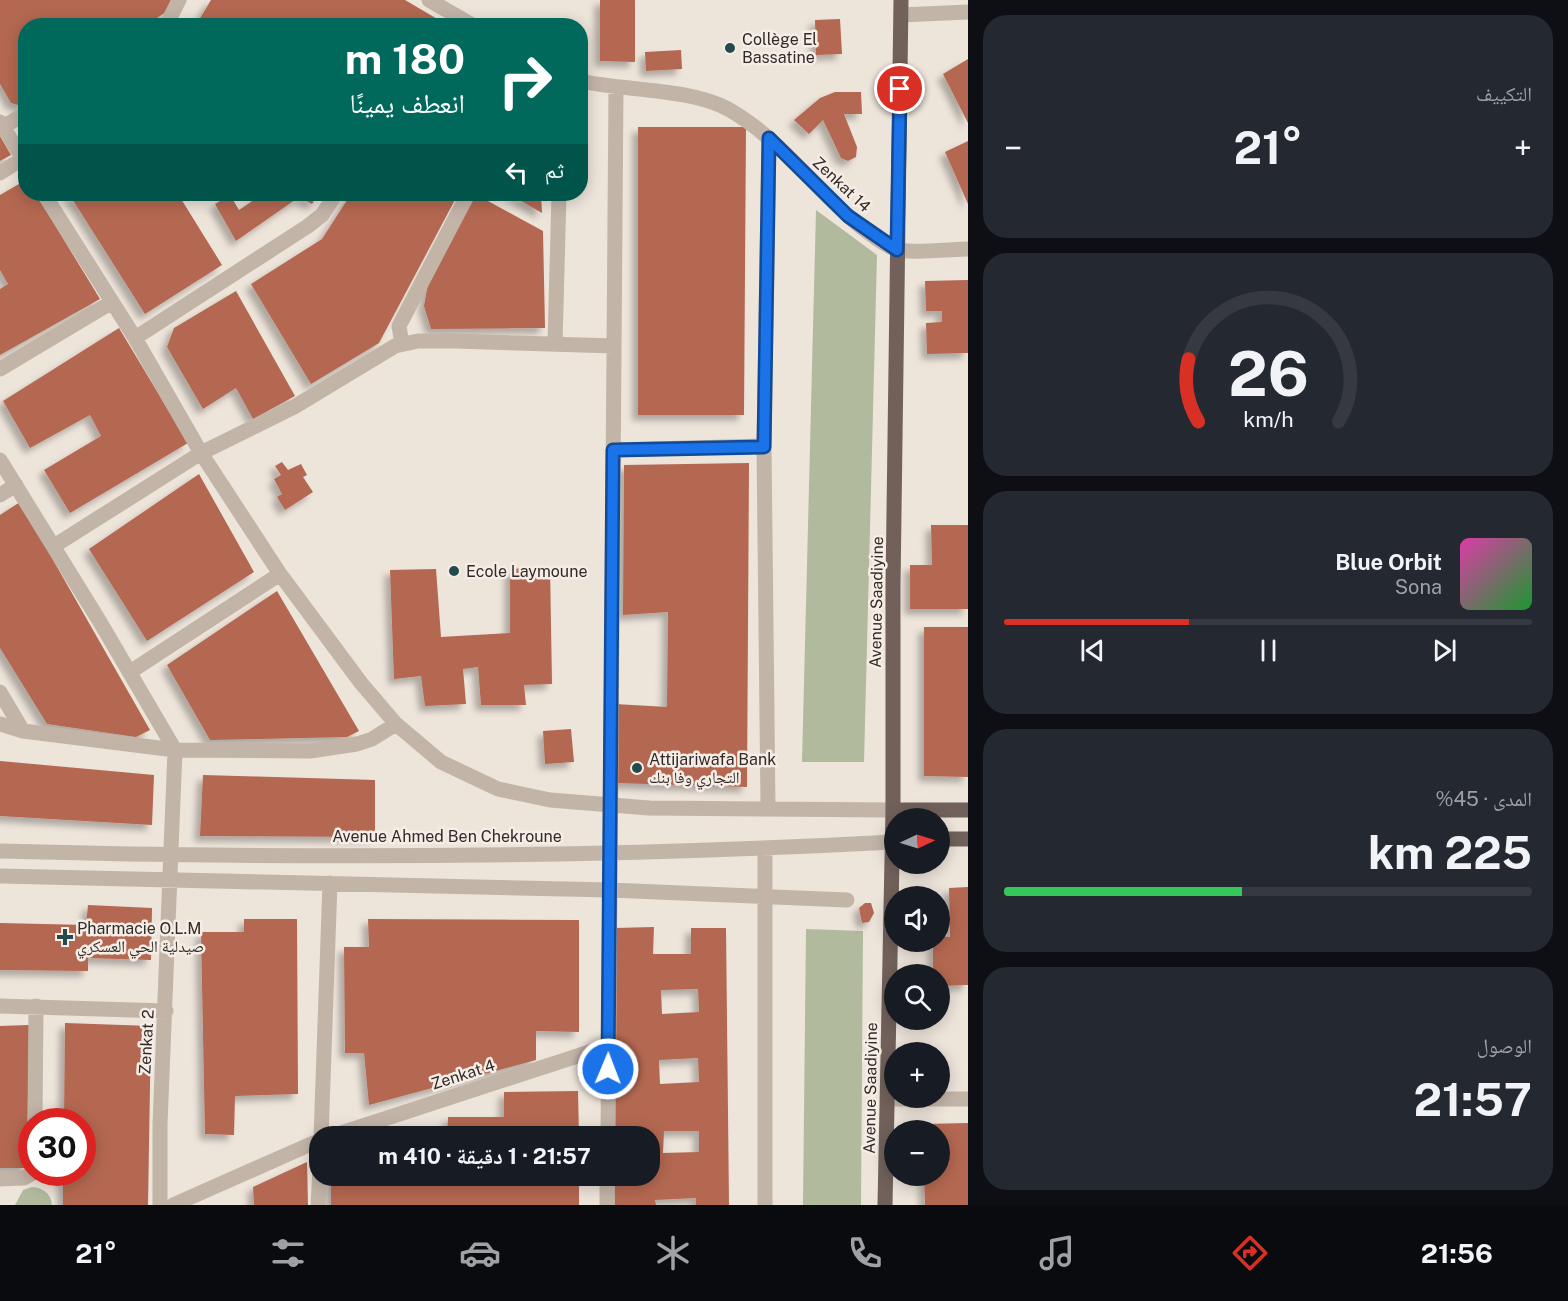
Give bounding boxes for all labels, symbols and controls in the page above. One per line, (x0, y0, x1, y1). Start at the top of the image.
place label: Collège El Bassatine (742, 30, 817, 67)
text: 180 m (345, 34, 465, 83)
marker: Collège El Bassatine (723, 41, 737, 55)
icon: right (486, 42, 564, 120)
pin (874, 63, 925, 114)
icon: arrive (883, 72, 916, 105)
text: التكييف (1476, 82, 1532, 106)
text: انعطف يمينًا (350, 87, 465, 119)
text: 21° (1233, 121, 1303, 174)
text: − (1004, 129, 1022, 167)
text: + (1514, 129, 1532, 167)
street label: Zenkat 14 (809, 153, 875, 216)
icon: left (500, 156, 533, 189)
text: ثم (545, 157, 564, 183)
text: 26 (1228, 337, 1308, 410)
text: km/h (1243, 407, 1293, 432)
street label: Avenue Saadiyine (866, 536, 887, 668)
text: Blue Orbit (1335, 549, 1442, 575)
place label: Ecole Laymoune (466, 562, 587, 581)
marker: Ecole Laymoune (447, 564, 461, 578)
text: Sona (1395, 575, 1442, 599)
icon: previous (1076, 634, 1109, 667)
icon: pause (1252, 634, 1285, 667)
icon: next (1428, 634, 1461, 667)
place label: Attijariwafa Bank التجاري وفا بنك (649, 750, 776, 790)
marker: Attijariwafa Bank التجاري وفا بنك (630, 761, 644, 775)
text: المدى · 45% (1435, 787, 1532, 811)
north arrow (884, 808, 950, 874)
map controls (884, 808, 950, 1186)
text: 225 km (1368, 826, 1532, 879)
street label: Avenue Ahmed Ben Chekroune (332, 827, 562, 846)
button: sound (884, 886, 950, 952)
place label: Pharmacie O.L.M صيدلية الحي العسكري (77, 919, 204, 959)
marker: Pharmacie O.L.M صيدلية الحي العسكري (58, 930, 72, 944)
button: search (884, 964, 950, 1030)
street label: Zenkat 2 (135, 1009, 158, 1075)
street label: Avenue Saadiyine (860, 1022, 881, 1154)
text: الوصول (1477, 1034, 1532, 1058)
position arrow (576, 1037, 640, 1101)
button: + (884, 1042, 950, 1108)
street label: Zenkat 4 (429, 1055, 497, 1094)
text: 21:57 (1413, 1073, 1532, 1126)
speed limit sign: 30 (18, 1108, 96, 1186)
button: − (884, 1120, 950, 1186)
text: 21:57 · 1 دقيقة · 410 m (378, 1143, 591, 1169)
icon: filters (267, 1232, 309, 1274)
icon: car (459, 1232, 501, 1274)
icon: climate (652, 1232, 694, 1274)
icon: phone (844, 1232, 886, 1274)
icon: music (1036, 1232, 1078, 1274)
icon: directions (1229, 1232, 1271, 1274)
text: 21° (75, 1237, 117, 1269)
text: 21:56 (1421, 1237, 1493, 1269)

